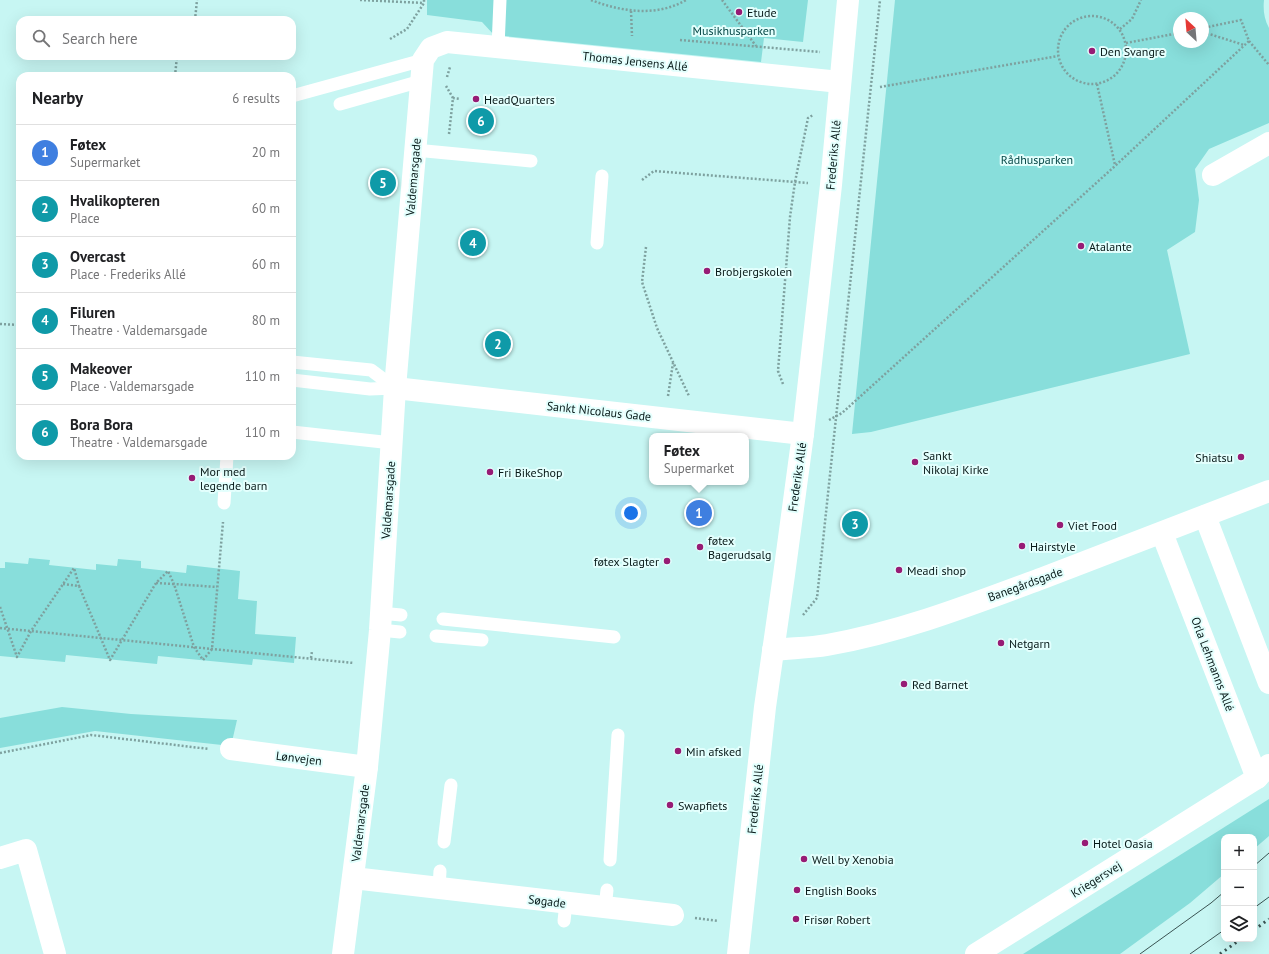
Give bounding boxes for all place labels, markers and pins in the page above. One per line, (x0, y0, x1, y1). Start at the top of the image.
place label: Etude (747, 5, 777, 20)
marker: Etude (734, 7, 744, 17)
place label: Den Svangre (1100, 44, 1165, 59)
marker: Den Svangre (1087, 46, 1097, 56)
place label: HeadQuarters (484, 92, 555, 107)
marker: HeadQuarters (471, 94, 481, 104)
pin: 6 (468, 106, 494, 136)
pin: 5 (370, 168, 396, 198)
pin: 4 (460, 228, 486, 258)
place label: Atalante (1089, 239, 1132, 254)
marker: Atalante (1076, 241, 1086, 251)
place label: Brobjergskolen (715, 264, 792, 279)
marker: Brobjergskolen (702, 266, 712, 276)
pin: 2 (485, 329, 511, 359)
place label: Sankt Nikolaj Kirke (923, 448, 989, 477)
place label: Shiatsu (1195, 450, 1233, 465)
marker: Shiatsu (1236, 452, 1246, 462)
marker: Sankt Nikolaj Kirke (910, 457, 920, 467)
place label: Mor med legende barn (200, 464, 267, 493)
place label: Fri BikeShop (498, 465, 563, 480)
marker: Fri BikeShop (485, 467, 495, 477)
marker: Mor med legende barn (187, 473, 197, 483)
pin: 1 (686, 498, 712, 528)
pin: 3 (842, 509, 868, 539)
place label: Viet Food (1067, 518, 1117, 533)
marker: Viet Food (1055, 520, 1065, 530)
place label: føtex Bagerudsalg (708, 533, 771, 562)
place label: Hairstyle (1030, 539, 1076, 554)
marker: Hairstyle (1017, 541, 1027, 551)
marker: føtex Bagerudsalg (695, 542, 705, 552)
place label: føtex Slagter (594, 554, 659, 569)
marker: føtex Slagter (662, 556, 672, 566)
place label: Meadi shop (907, 563, 966, 578)
marker: Meadi shop (894, 565, 904, 575)
place label: Netgarn (1009, 636, 1050, 651)
marker: Netgarn (996, 638, 1006, 648)
place label: Red Barnet (912, 677, 968, 692)
marker: Red Barnet (899, 679, 909, 689)
place label: Min afsked (686, 744, 741, 759)
marker: Min afsked (673, 746, 683, 756)
place label: Swapfiets (678, 798, 727, 813)
marker: Swapfiets (665, 800, 675, 810)
place label: Hotel Oasia (1093, 836, 1153, 851)
marker: Hotel Oasia (1080, 838, 1090, 848)
place label: Well by Xenobia (812, 852, 894, 867)
marker: Well by Xenobia (799, 854, 809, 864)
place label: English Books (805, 883, 877, 898)
marker: English Books (792, 885, 802, 895)
place label: Frisør Robert (804, 912, 870, 927)
marker: Frisør Robert (791, 914, 801, 924)

